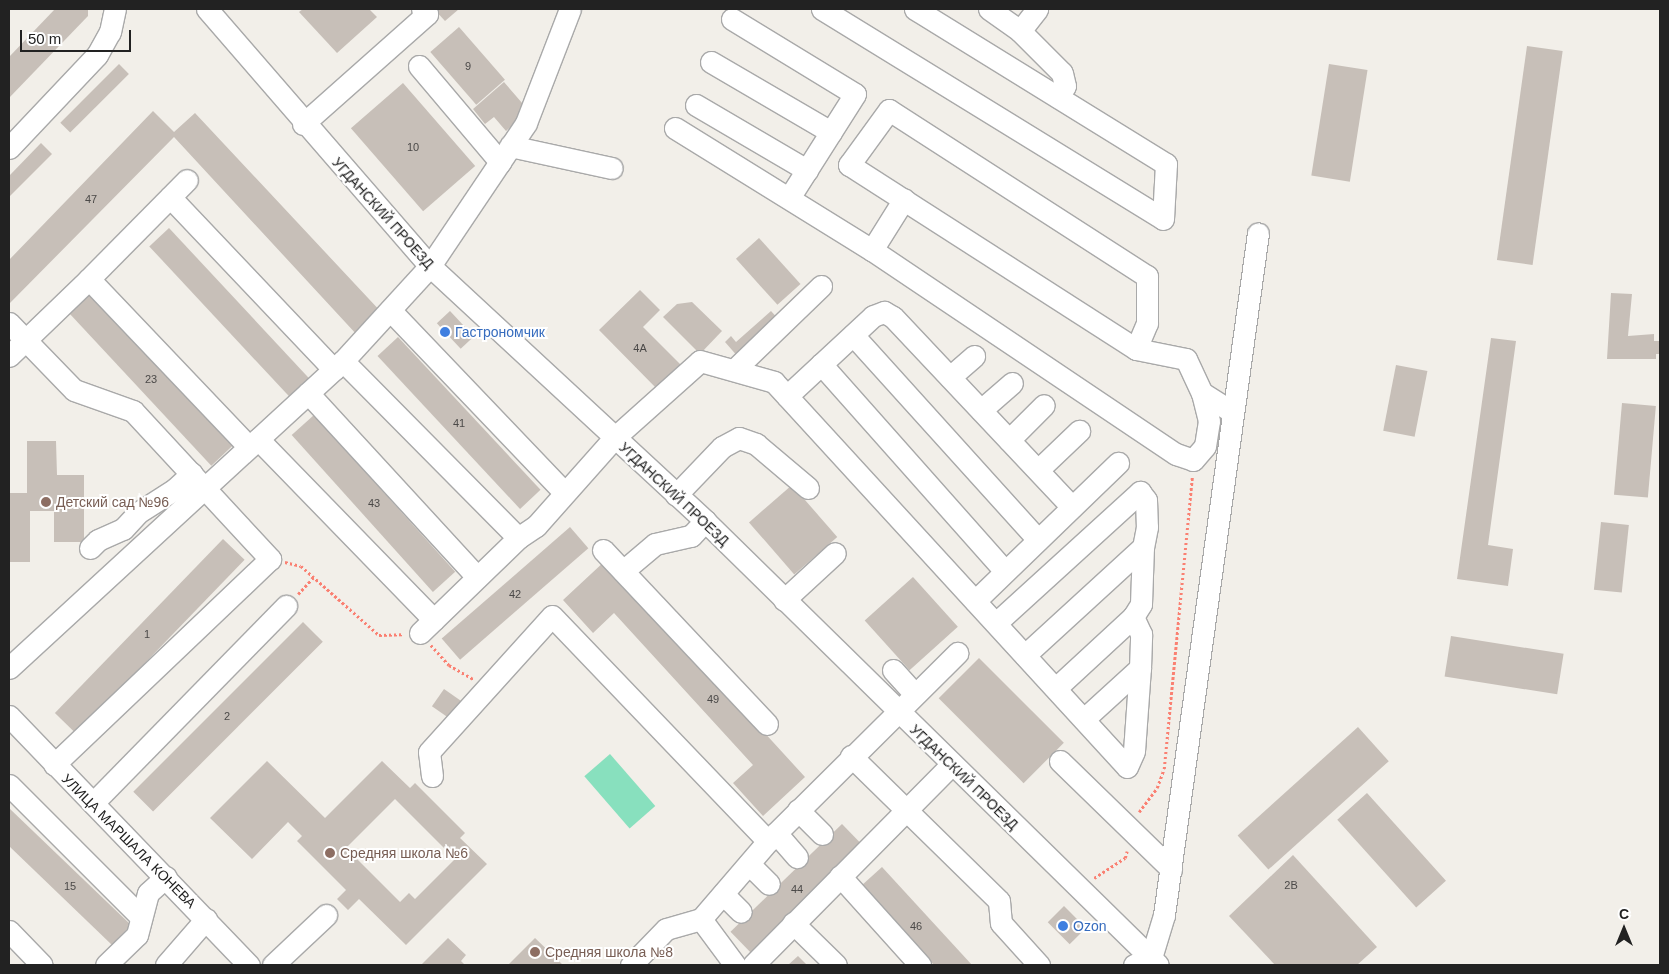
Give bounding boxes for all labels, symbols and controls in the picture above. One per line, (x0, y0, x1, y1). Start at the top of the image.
scale bar (22, 20, 134, 52)
text: 50 m (28, 30, 61, 47)
house number: 9 (465, 59, 471, 73)
house number: 10 (407, 140, 419, 154)
street label: УГДАНСКИЙ ПРОЕЗД (329, 154, 437, 272)
house number: 47 (85, 192, 97, 206)
place label: Гастрономчик (455, 324, 545, 340)
marker: Гастрономчик (439, 326, 451, 338)
house number: 4А (633, 341, 647, 355)
house number: 23 (145, 372, 157, 386)
house number: 41 (453, 416, 465, 430)
street label: УГДАНСКИЙ ПРОЕЗД (616, 439, 732, 549)
place label: Детский сад №96 (56, 494, 169, 510)
marker: Детский сад №96 (40, 496, 52, 508)
house number: 43 (368, 496, 380, 510)
house number: 42 (509, 587, 521, 601)
house number: 1 (144, 627, 150, 641)
house number: 49 (707, 692, 719, 706)
house number: 2 (224, 709, 230, 723)
street label: УГДАНСКИЙ ПРОЕЗД (906, 721, 1022, 833)
street label: УЛИЦА МАРШАЛА КОНЕВА (58, 770, 200, 912)
place label: Средняя школа №6 (340, 845, 468, 861)
marker: Средняя школа №6 (324, 847, 336, 859)
house number: 2В (1284, 878, 1298, 892)
house number: 15 (64, 879, 76, 893)
house number: 44 (791, 882, 803, 896)
north arrow (1599, 904, 1649, 954)
text: С (1619, 906, 1629, 922)
place label: Ozon (1073, 918, 1106, 934)
house number: 46 (910, 919, 922, 933)
marker: Ozon (1057, 920, 1069, 932)
place label: Средняя школа №8 (545, 944, 673, 960)
marker: Средняя школа №8 (529, 946, 541, 958)

